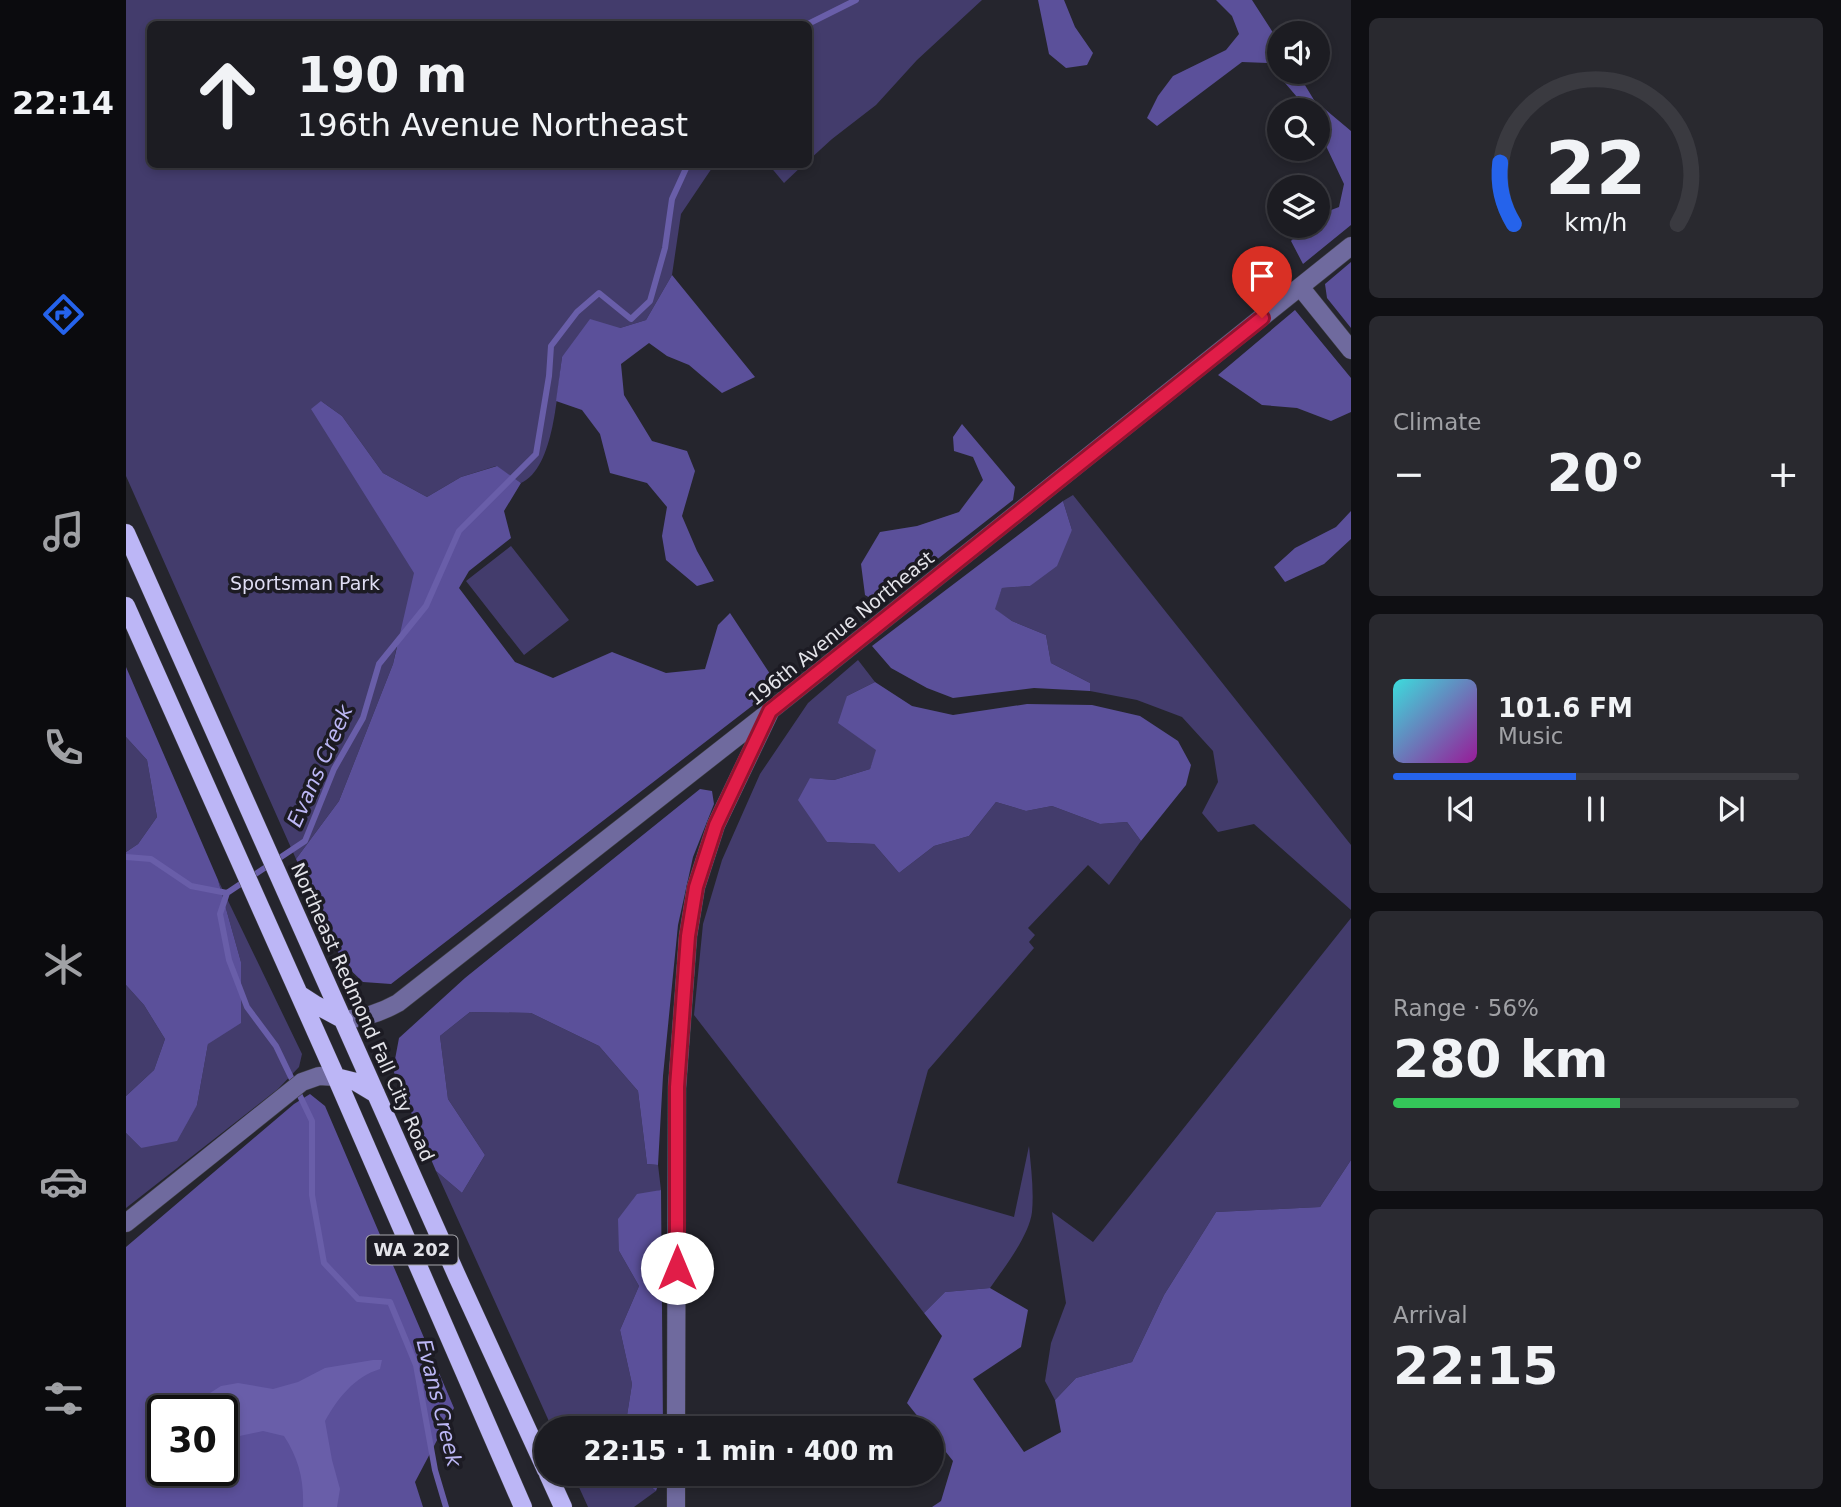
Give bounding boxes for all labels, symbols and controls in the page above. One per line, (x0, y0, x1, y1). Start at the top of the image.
map controls (1267, 21, 1330, 238)
button: sound (1267, 21, 1330, 84)
text: 190 m (297, 47, 467, 104)
icon: ahead (182, 49, 273, 140)
text: 22:14 (12, 84, 114, 122)
button: search (1267, 98, 1330, 161)
text: 196th Avenue Northeast (297, 106, 688, 144)
text: 22 (1545, 126, 1647, 211)
button: layers (1267, 175, 1330, 238)
text: km/h (1564, 208, 1628, 237)
pin (1232, 246, 1292, 318)
icon: arrive (1243, 257, 1281, 295)
icon: directions (39, 290, 88, 339)
text: Climate (1393, 409, 1482, 435)
text: 20° (1547, 443, 1645, 503)
text: − (1393, 452, 1425, 496)
text: + (1767, 452, 1799, 496)
icon: music (39, 507, 88, 556)
street label: 196th Avenue Northeast (744, 546, 938, 710)
park label: Sportsman Park (230, 572, 380, 594)
text: 101.6 FM (1498, 693, 1633, 723)
water label: Evans Creek (282, 701, 358, 831)
icon: phone (39, 723, 88, 772)
text: Music (1498, 723, 1563, 749)
icon: previous (1442, 790, 1480, 828)
icon: pause (1577, 790, 1615, 828)
icon: next (1712, 790, 1750, 828)
street label: Northeast Redmond Fall City Road (287, 859, 439, 1165)
icon: climate (39, 940, 88, 989)
text: Range · 56% (1393, 995, 1539, 1021)
text: 280 km (1393, 1029, 1608, 1089)
icon: car (39, 1157, 88, 1206)
position arrow (640, 1231, 714, 1305)
road number: WA 202 (366, 1236, 458, 1265)
text: Arrival (1393, 1302, 1468, 1328)
text: 22:15 (1393, 1336, 1559, 1396)
water label: Evans Creek (412, 1337, 467, 1470)
icon: filters (39, 1374, 88, 1423)
speed limit sign: 30 (147, 1395, 238, 1486)
text: 22:15 · 1 min · 400 m (584, 1436, 894, 1466)

